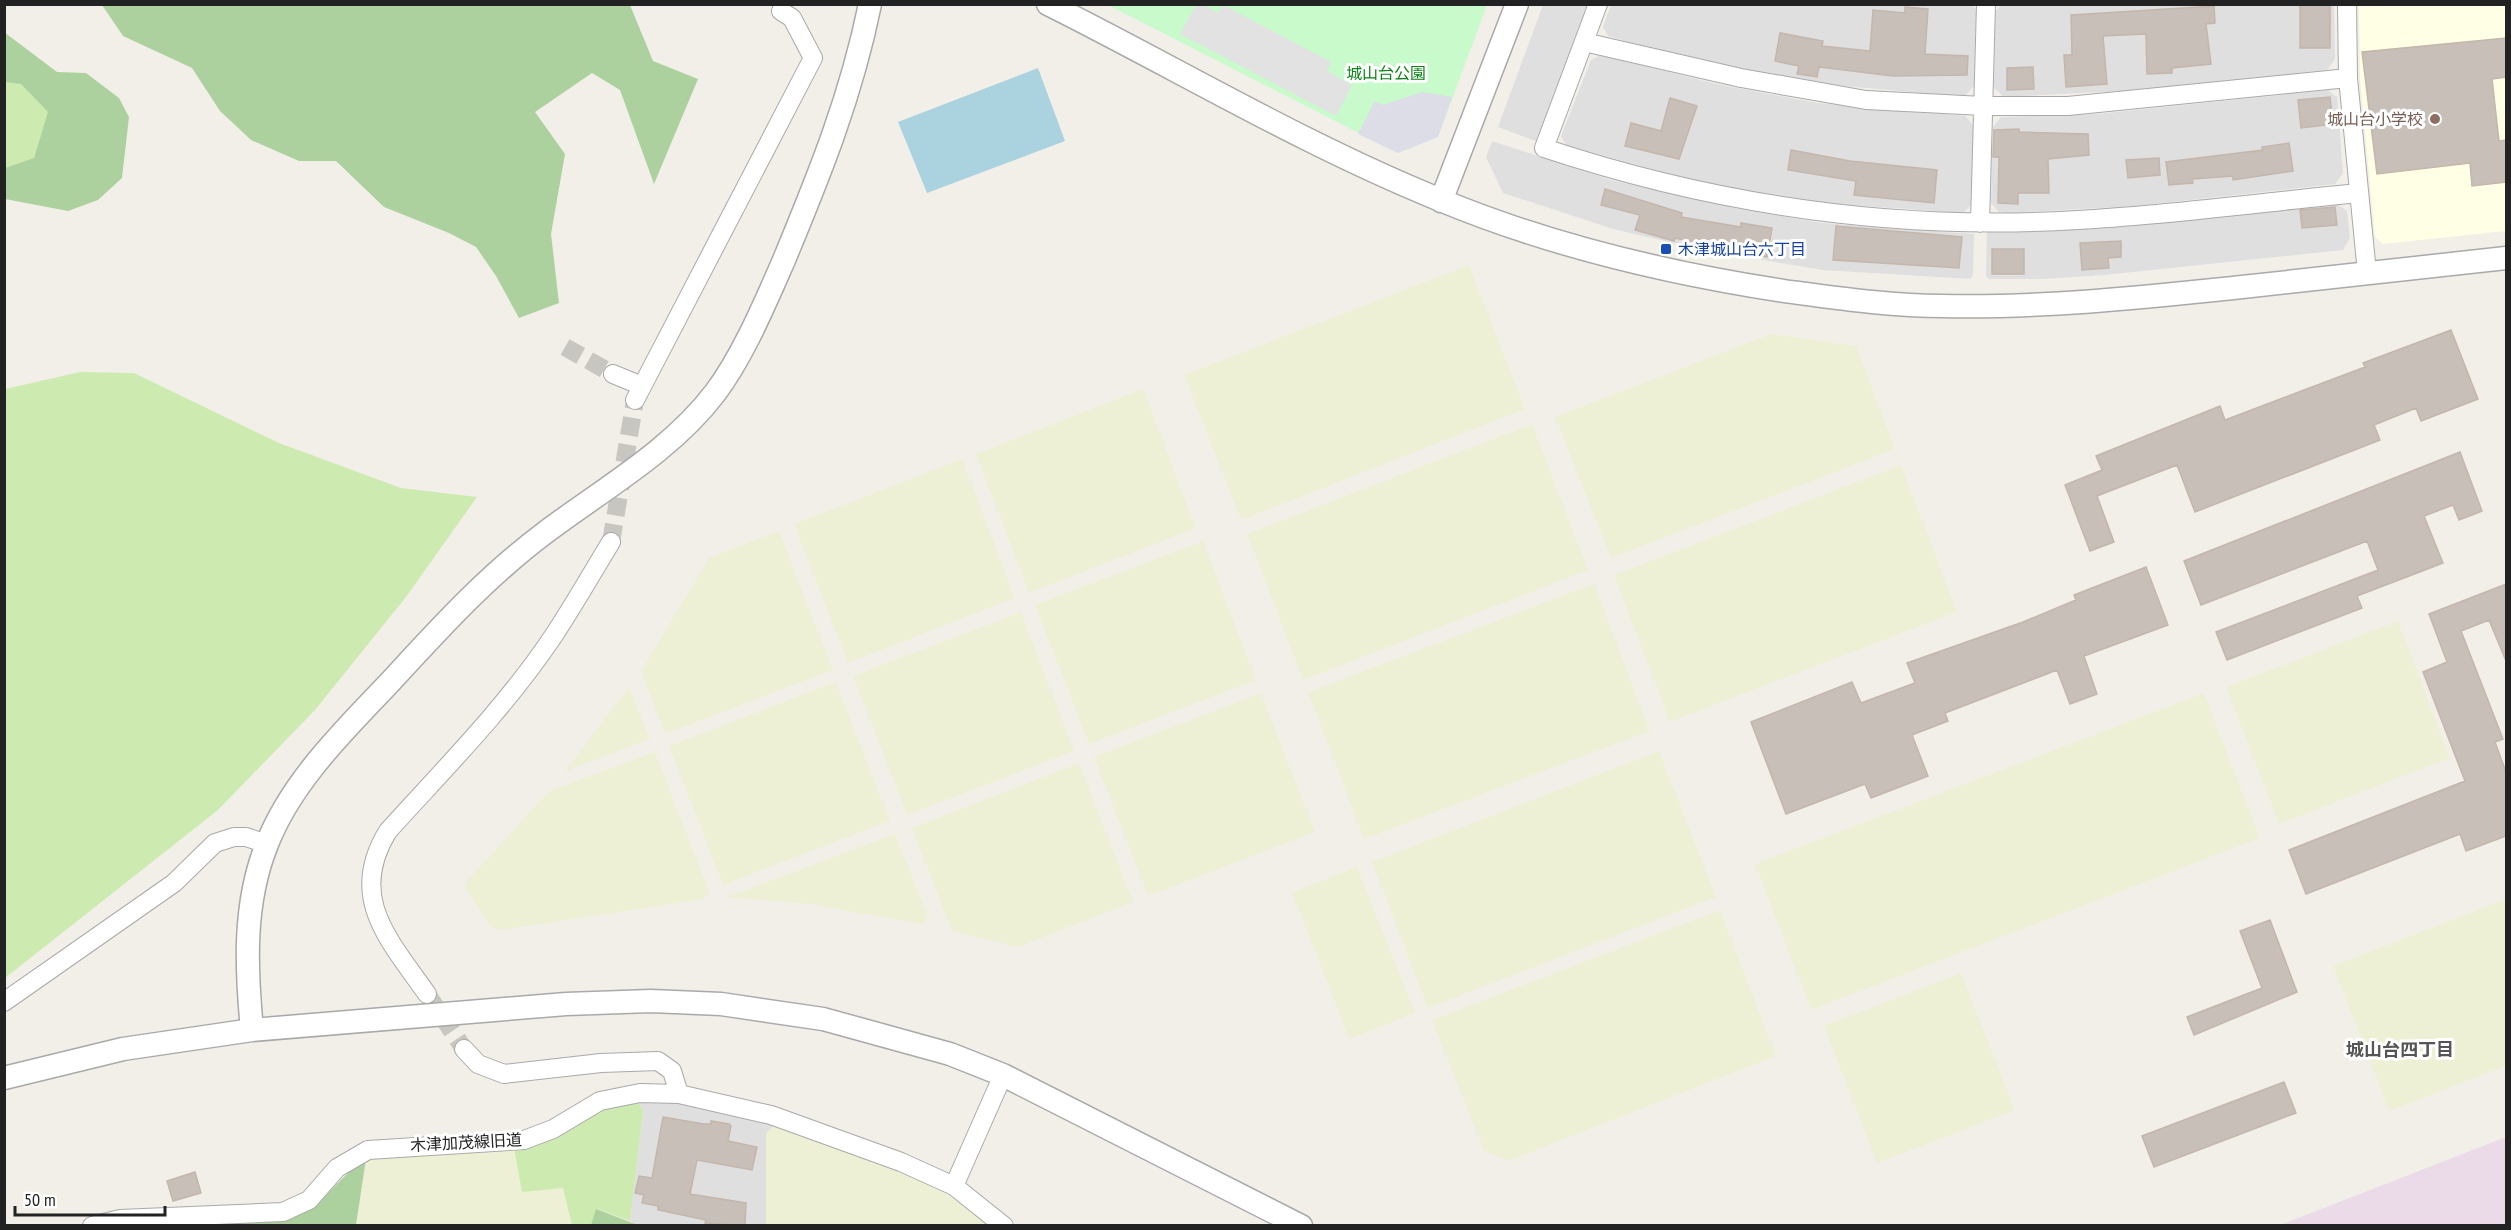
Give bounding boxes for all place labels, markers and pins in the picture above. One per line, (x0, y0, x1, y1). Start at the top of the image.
place label: 城山台小学校 (2327, 109, 2423, 129)
marker: 城山台小学校 (2428, 112, 2442, 126)
place label: 木津城山台六丁目 (1678, 239, 1806, 259)
marker: 木津城山台六丁目 (1659, 242, 1673, 256)

